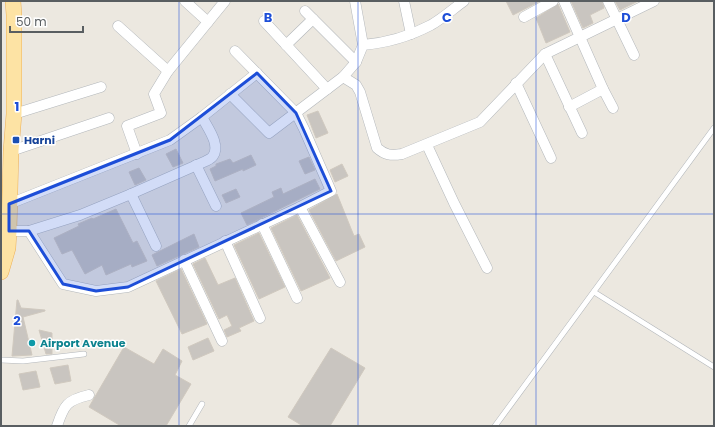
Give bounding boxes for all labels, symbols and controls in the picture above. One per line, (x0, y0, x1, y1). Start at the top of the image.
scale bar (10, 8, 83, 34)
text: B (264, 8, 273, 27)
text: C (442, 8, 452, 27)
text: D (621, 8, 631, 27)
text: 50 m (16, 13, 47, 30)
text: 1 (15, 97, 19, 116)
place label: Harni (24, 132, 55, 148)
marker: Harni (11, 135, 21, 145)
text: 2 (13, 311, 21, 330)
place label: Airport Avenue (40, 335, 126, 351)
marker: Airport Avenue (27, 338, 37, 348)

